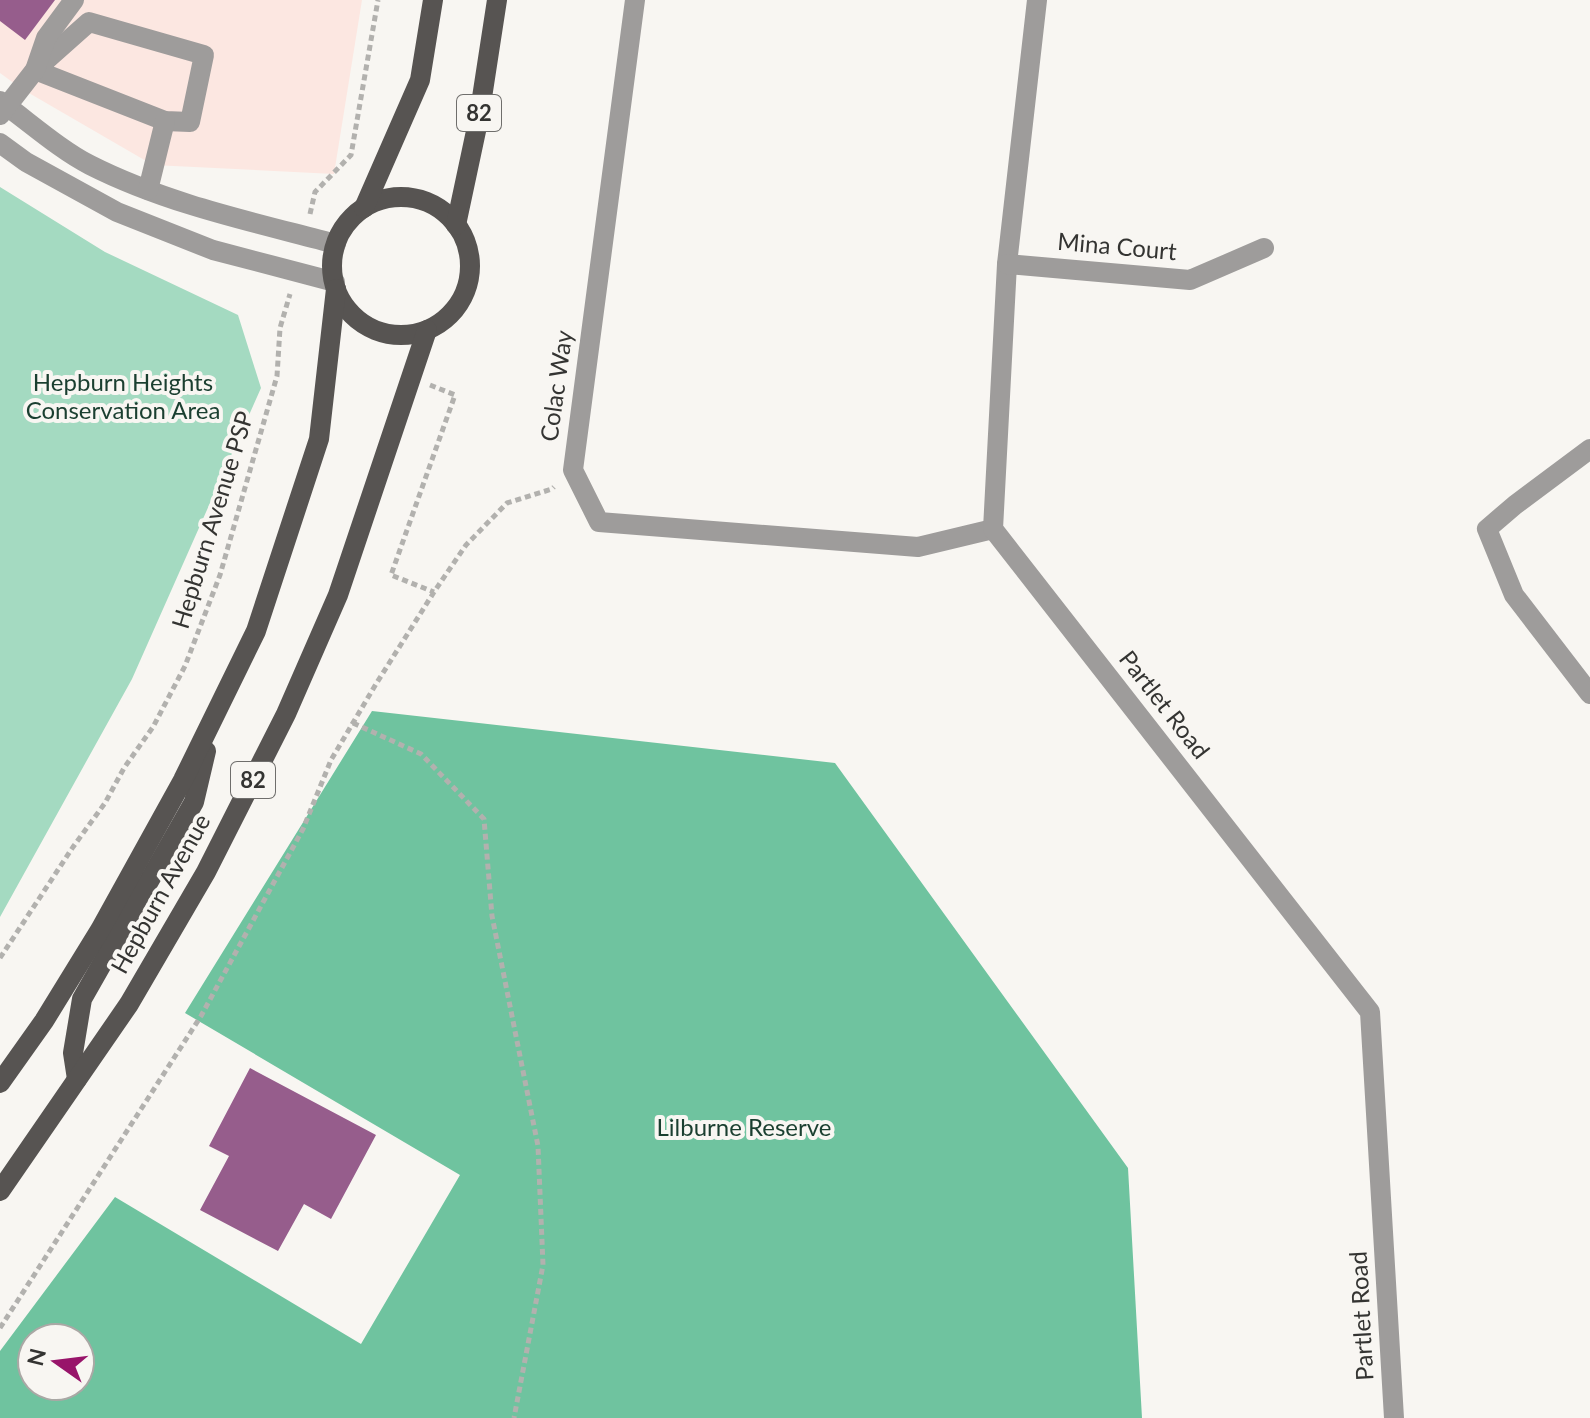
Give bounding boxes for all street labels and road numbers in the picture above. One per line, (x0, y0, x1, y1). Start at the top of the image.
road number: 82 (457, 95, 501, 131)
street label: Mina Court (1056, 226, 1178, 265)
street label: Colac Way (533, 328, 578, 443)
street label: Hepburn Avenue PSP (165, 407, 258, 632)
street label: Partlet Road (1114, 644, 1216, 764)
road number: 82 (231, 762, 275, 798)
street label: Hepburn Avenue (104, 808, 215, 978)
street label: Partlet Road (1343, 1251, 1378, 1382)

